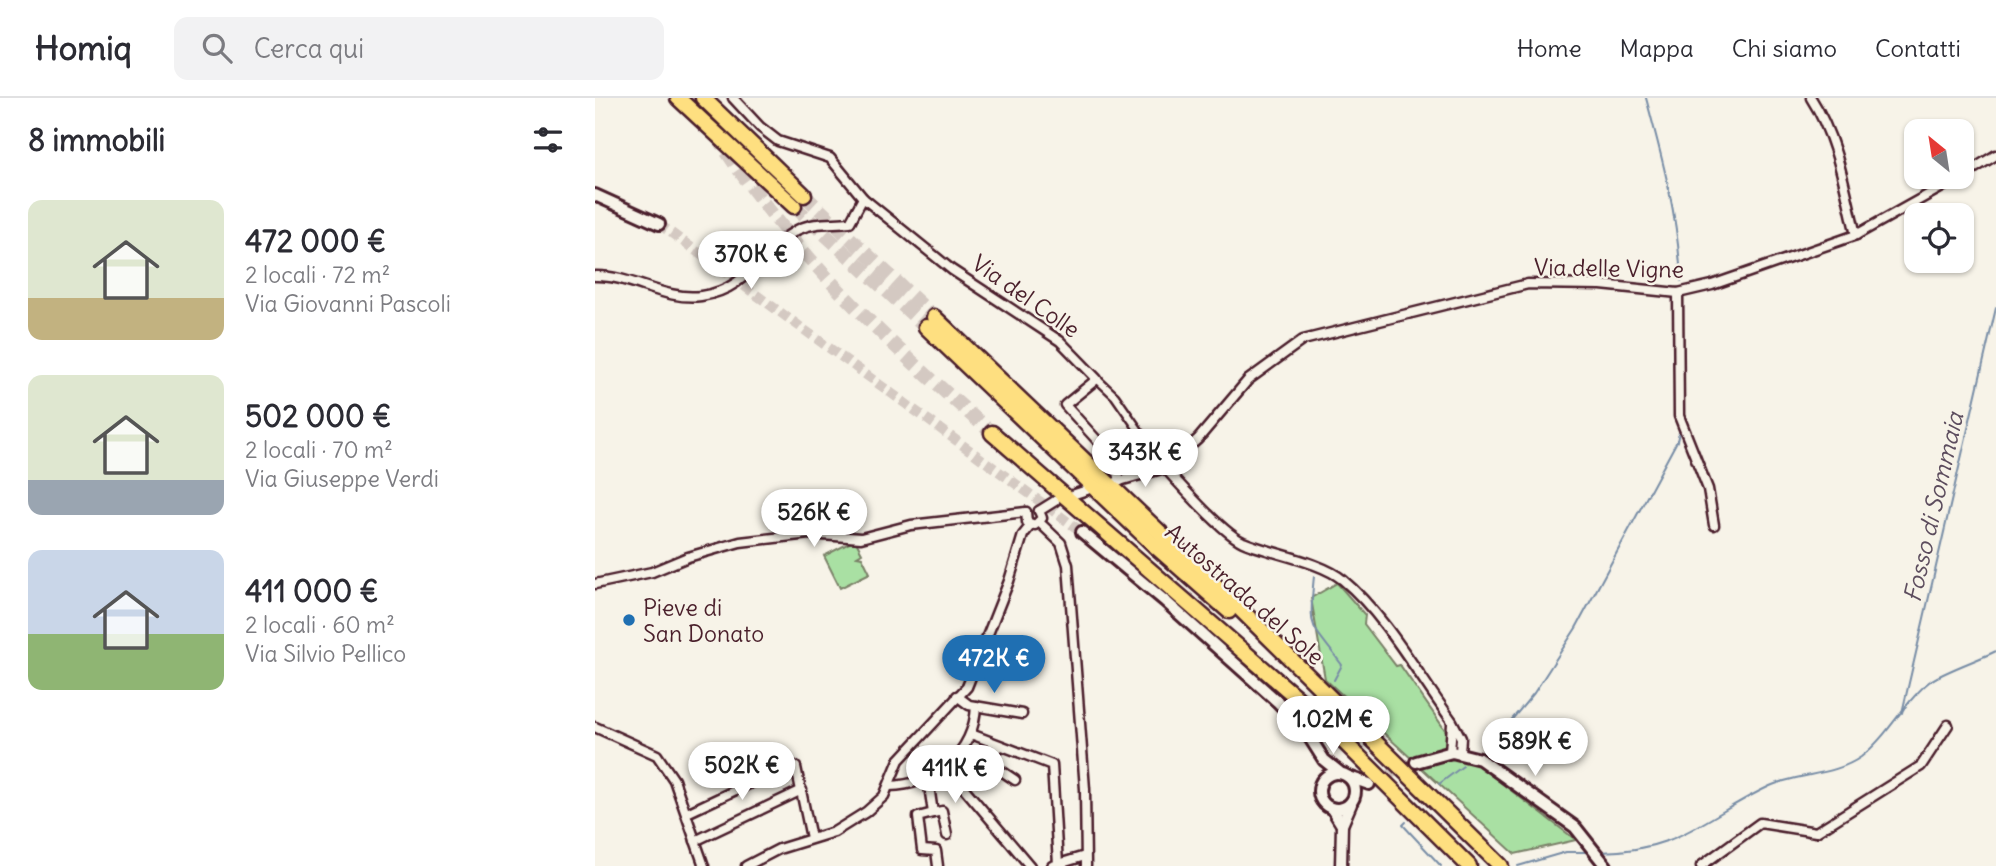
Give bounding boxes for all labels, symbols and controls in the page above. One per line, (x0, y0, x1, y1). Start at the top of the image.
search box (174, 17, 664, 80)
text: Homiq (35, 27, 132, 69)
icon: search (198, 29, 236, 67)
text: Cerca qui (254, 32, 364, 65)
text: Home (1517, 33, 1582, 63)
text: Mappa (1620, 33, 1694, 63)
text: Chi siamo (1732, 33, 1837, 63)
text: Contatti (1875, 33, 1961, 63)
north arrow (1904, 119, 1974, 189)
map controls (1904, 119, 1974, 273)
text: 8 immobili (28, 121, 165, 159)
icon: filters (529, 121, 567, 159)
button: locate (1904, 203, 1974, 273)
text: 472 000 € (245, 222, 386, 260)
icon: home (84, 228, 168, 312)
pin: 370K € (694, 232, 808, 291)
text: 370K € (714, 239, 788, 268)
street label: Via del Colle (966, 248, 1086, 344)
street label: Via delle Vigne (1534, 252, 1684, 284)
text: 2 locali · 72 m² (245, 260, 390, 289)
text: Via Giovanni Pascoli (245, 289, 451, 318)
text: 502 000 € (245, 397, 391, 435)
icon: home (84, 403, 168, 487)
water label: Fosso di Sommaia (1897, 408, 1970, 605)
pin: 343K € (1088, 430, 1202, 489)
text: 2 locali · 70 m² (245, 435, 393, 464)
text: 343K € (1108, 437, 1182, 466)
text: Via Giuseppe Verdi (245, 464, 439, 493)
pin: 526K € (757, 490, 871, 549)
text: 526K € (777, 497, 851, 526)
street label: Autostrada del Sole (1160, 517, 1330, 671)
text: 411 000 € (245, 572, 379, 610)
icon: home (84, 578, 168, 662)
place label: Pieve di San Donato (643, 593, 764, 648)
text: 2 locali · 60 m² (245, 610, 395, 639)
marker: Pieve di San Donato (621, 612, 637, 628)
pin: 472K € (937, 636, 1051, 695)
text: Via Silvio Pellico (245, 639, 406, 668)
text: 472K € (958, 643, 1030, 672)
pin: 1.02M € (1268, 696, 1398, 756)
text: 1.02M € (1293, 704, 1373, 733)
pin: 589K € (1478, 718, 1592, 778)
text: 589K € (1498, 726, 1572, 755)
pin: 502K € (685, 742, 799, 802)
pin: 411K € (898, 746, 1012, 805)
text: 502K € (704, 750, 780, 779)
text: 411K € (922, 753, 988, 782)

